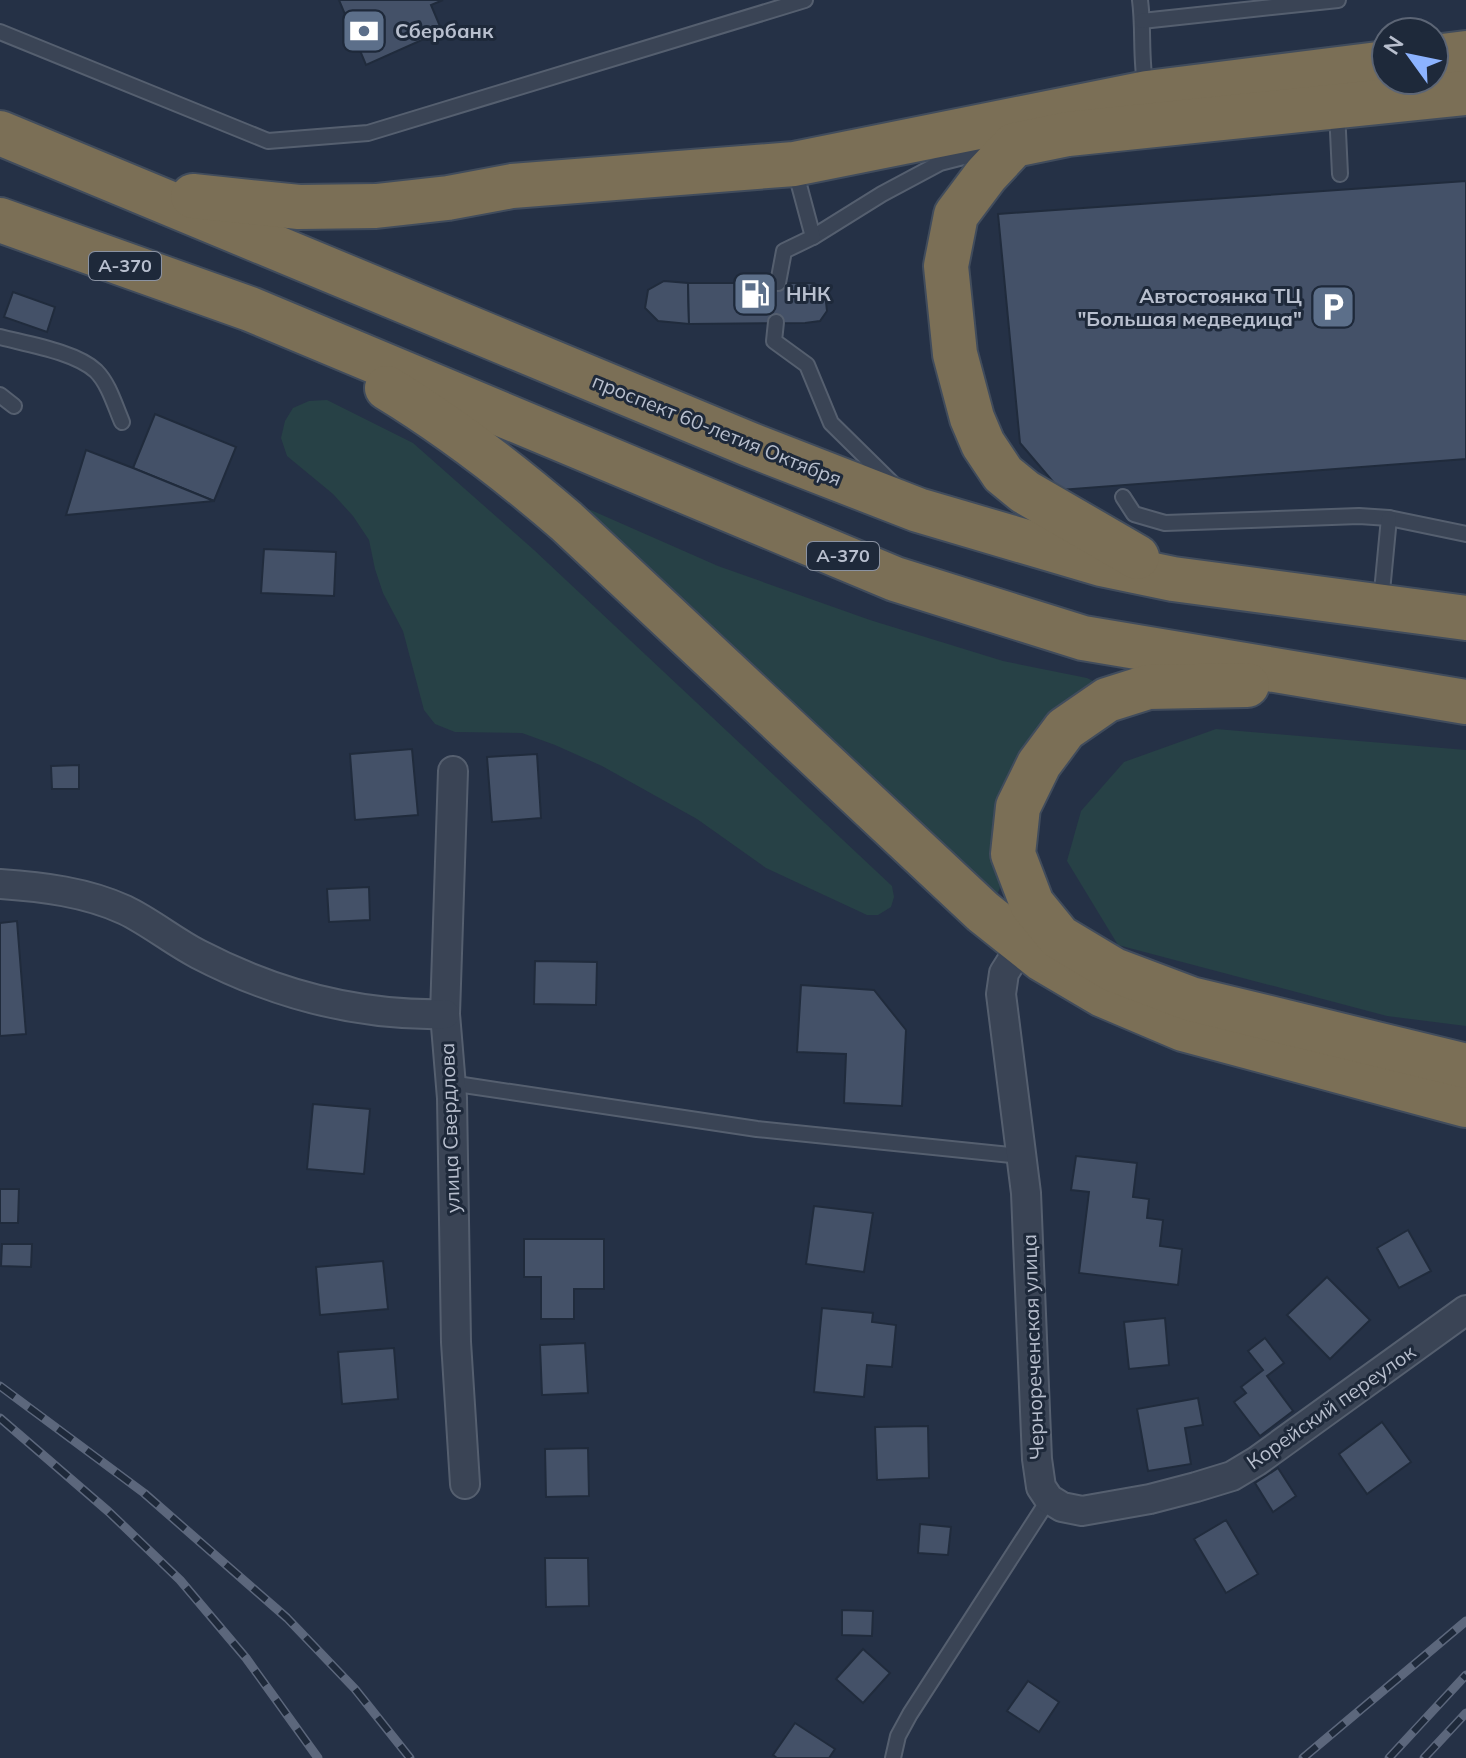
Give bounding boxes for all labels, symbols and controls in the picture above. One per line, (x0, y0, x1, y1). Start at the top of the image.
bank icon: Сбербанк (340, 7, 388, 55)
north arrow (1370, 16, 1450, 96)
place label: Сбербанк (395, 18, 494, 43)
text: N (1377, 31, 1409, 60)
road number: А-370 (89, 252, 161, 280)
fuel station icon: ННК (731, 270, 779, 318)
place label: ННК (786, 281, 831, 306)
place label: Автостоянка ТЦ "Большая медведица" (1077, 283, 1302, 331)
parking icon: Автостоянка ТЦ "Большая медведица" (1309, 283, 1357, 331)
street label: проспект 60-летия Октября (589, 368, 846, 491)
road number: А-370 (807, 542, 879, 570)
street label: улица Свердлова (434, 1042, 465, 1214)
street label: Чернореченская улица (1016, 1234, 1049, 1460)
street label: Корейский переулок (1242, 1339, 1420, 1474)

